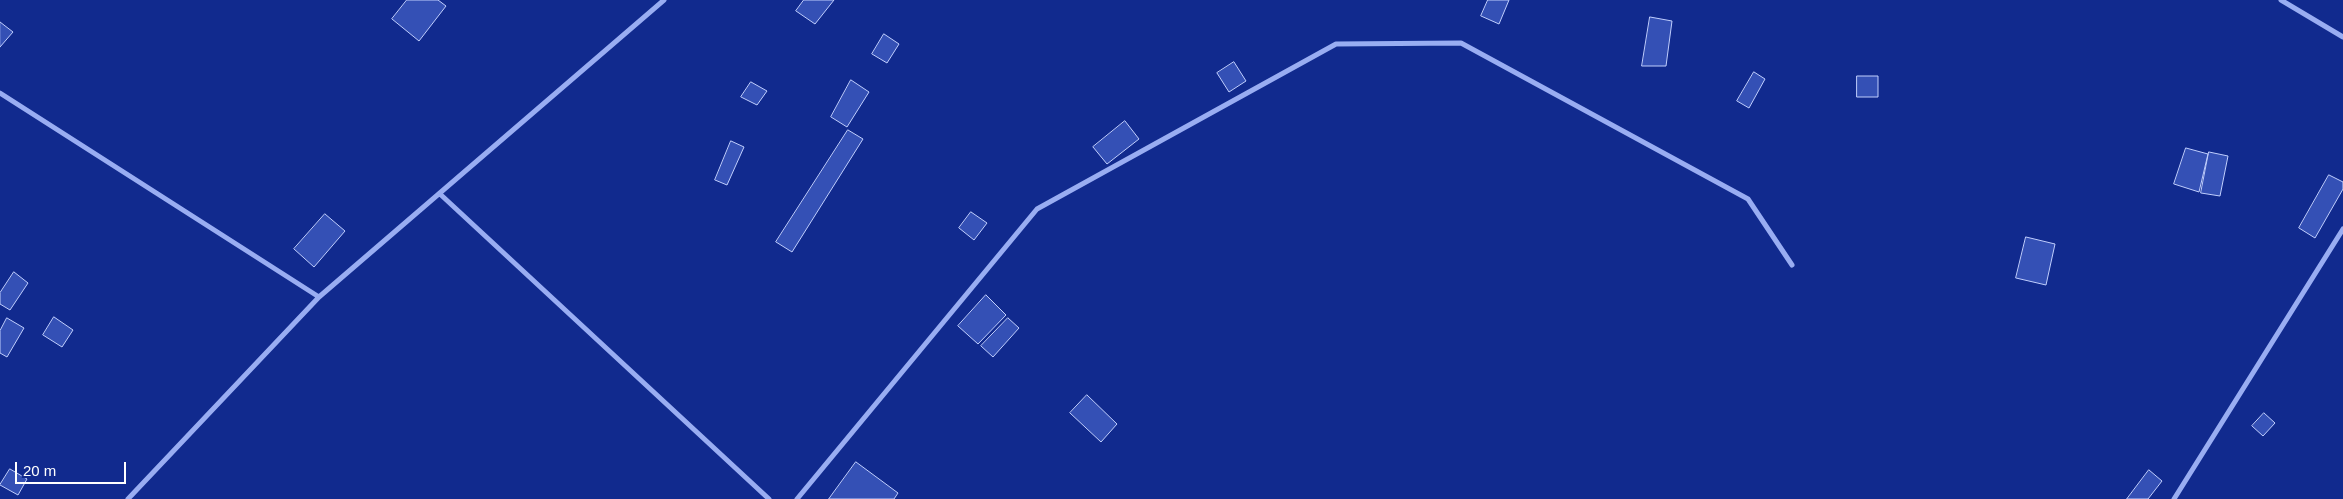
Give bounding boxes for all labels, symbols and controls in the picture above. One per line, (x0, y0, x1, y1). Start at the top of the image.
scale bar (18, 452, 129, 484)
text: 20 m (23, 462, 56, 479)

